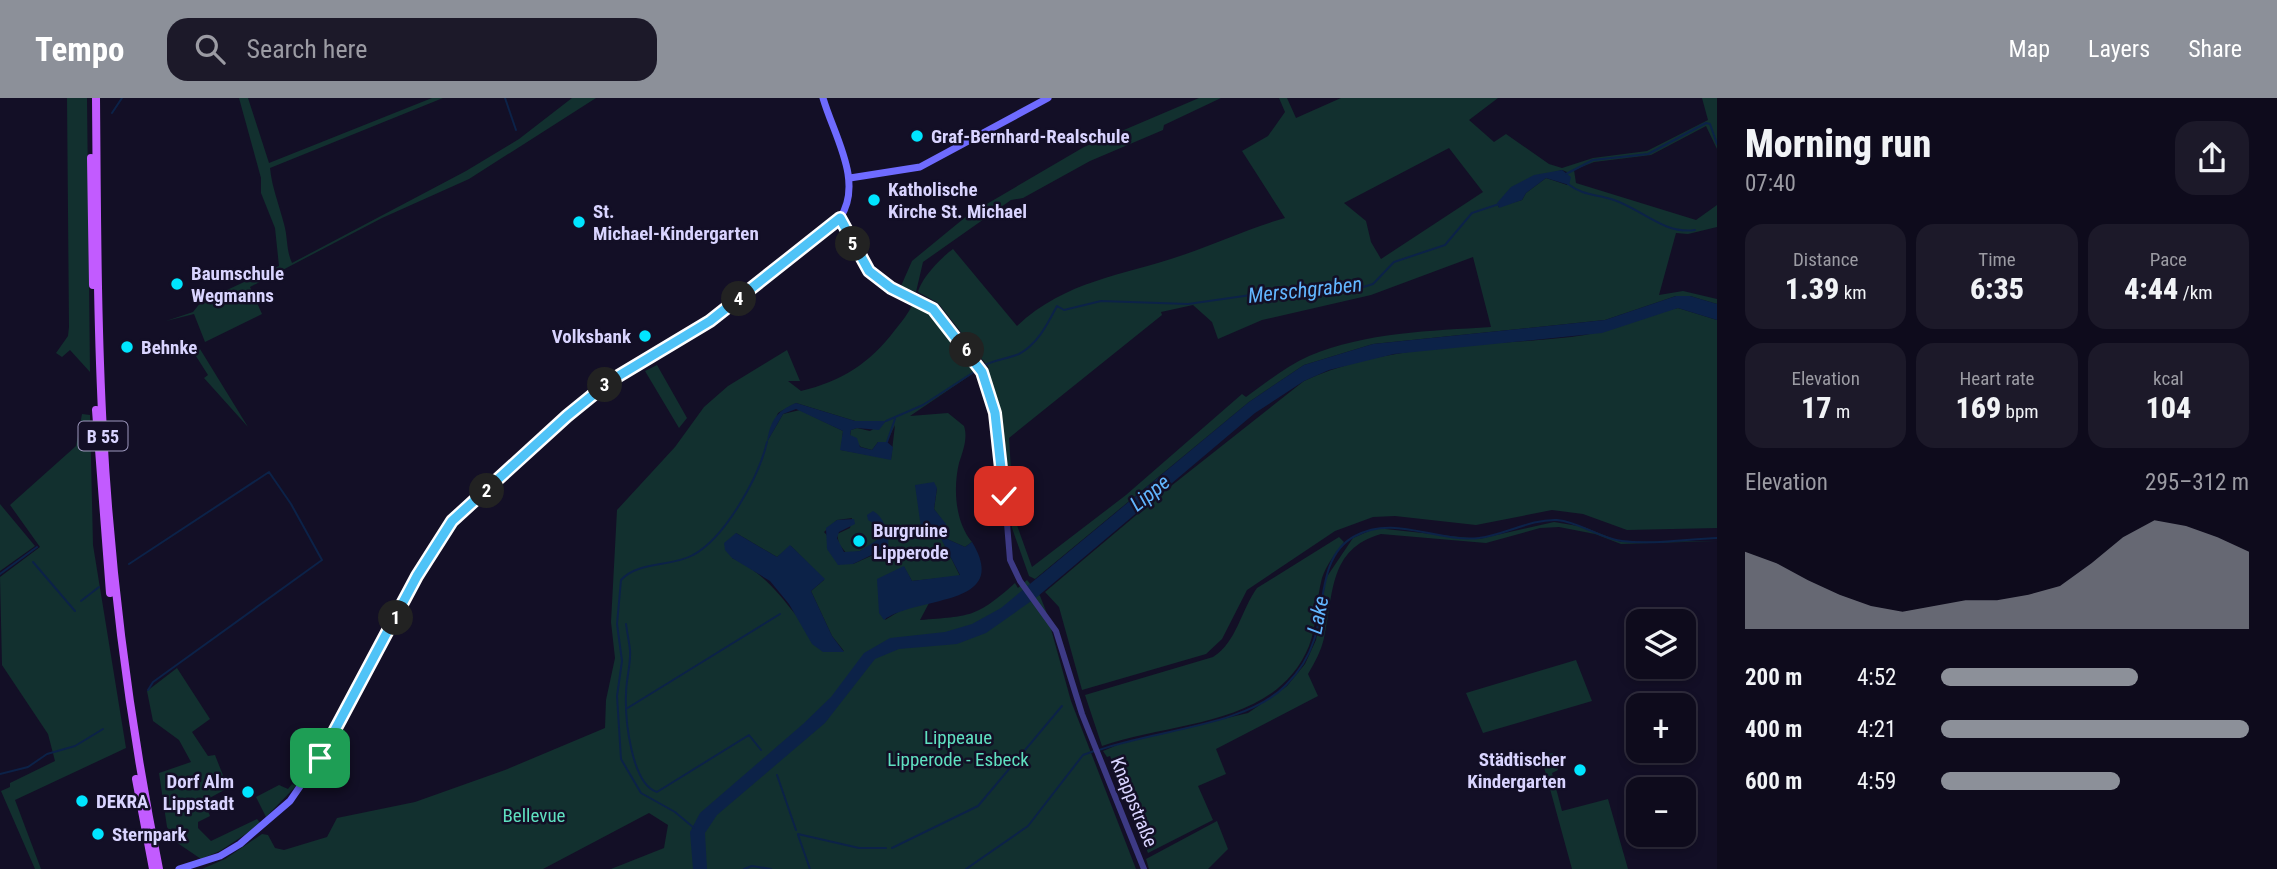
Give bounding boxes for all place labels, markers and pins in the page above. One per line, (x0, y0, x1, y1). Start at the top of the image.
place label: Graf-Bernhard-Realschule (931, 125, 1130, 148)
marker: Graf-Bernhard-Realschule (909, 128, 925, 144)
place label: Katholische Kirche St. Michael (888, 178, 1027, 223)
marker: Katholische Kirche St. Michael (866, 192, 882, 208)
place label: St. Michael-Kindergarten (593, 200, 759, 245)
marker: St. Michael-Kindergarten (571, 214, 587, 230)
pin: 5 (836, 226, 870, 262)
place label: Baumschule Wegmanns (191, 262, 284, 307)
marker: Baumschule Wegmanns (169, 276, 185, 292)
pin: 4 (722, 282, 756, 316)
place label: Volksbank (552, 325, 632, 348)
marker: Volksbank (637, 328, 653, 344)
pin: 6 (950, 332, 984, 368)
place label: Behnke (141, 336, 197, 359)
marker: Behnke (119, 339, 135, 355)
pin: 3 (588, 368, 622, 402)
pin (974, 466, 1034, 526)
pin: 2 (470, 474, 504, 508)
place label: Burgruine Lipperode (873, 519, 949, 564)
marker: Burgruine Lipperode (851, 533, 867, 549)
pin: 1 (378, 601, 414, 636)
pin (290, 728, 350, 788)
place label: Städtischer Kindergarten (1467, 748, 1566, 793)
marker: Städtischer Kindergarten (1572, 762, 1588, 778)
place label: Dorf Alm Lippstadt (163, 770, 234, 815)
marker: Dorf Alm Lippstadt (240, 784, 256, 800)
place label: DEKRA (96, 790, 149, 813)
marker: DEKRA (74, 793, 90, 809)
place label: Sternpark (112, 823, 187, 846)
marker: Sternpark (90, 826, 106, 842)

